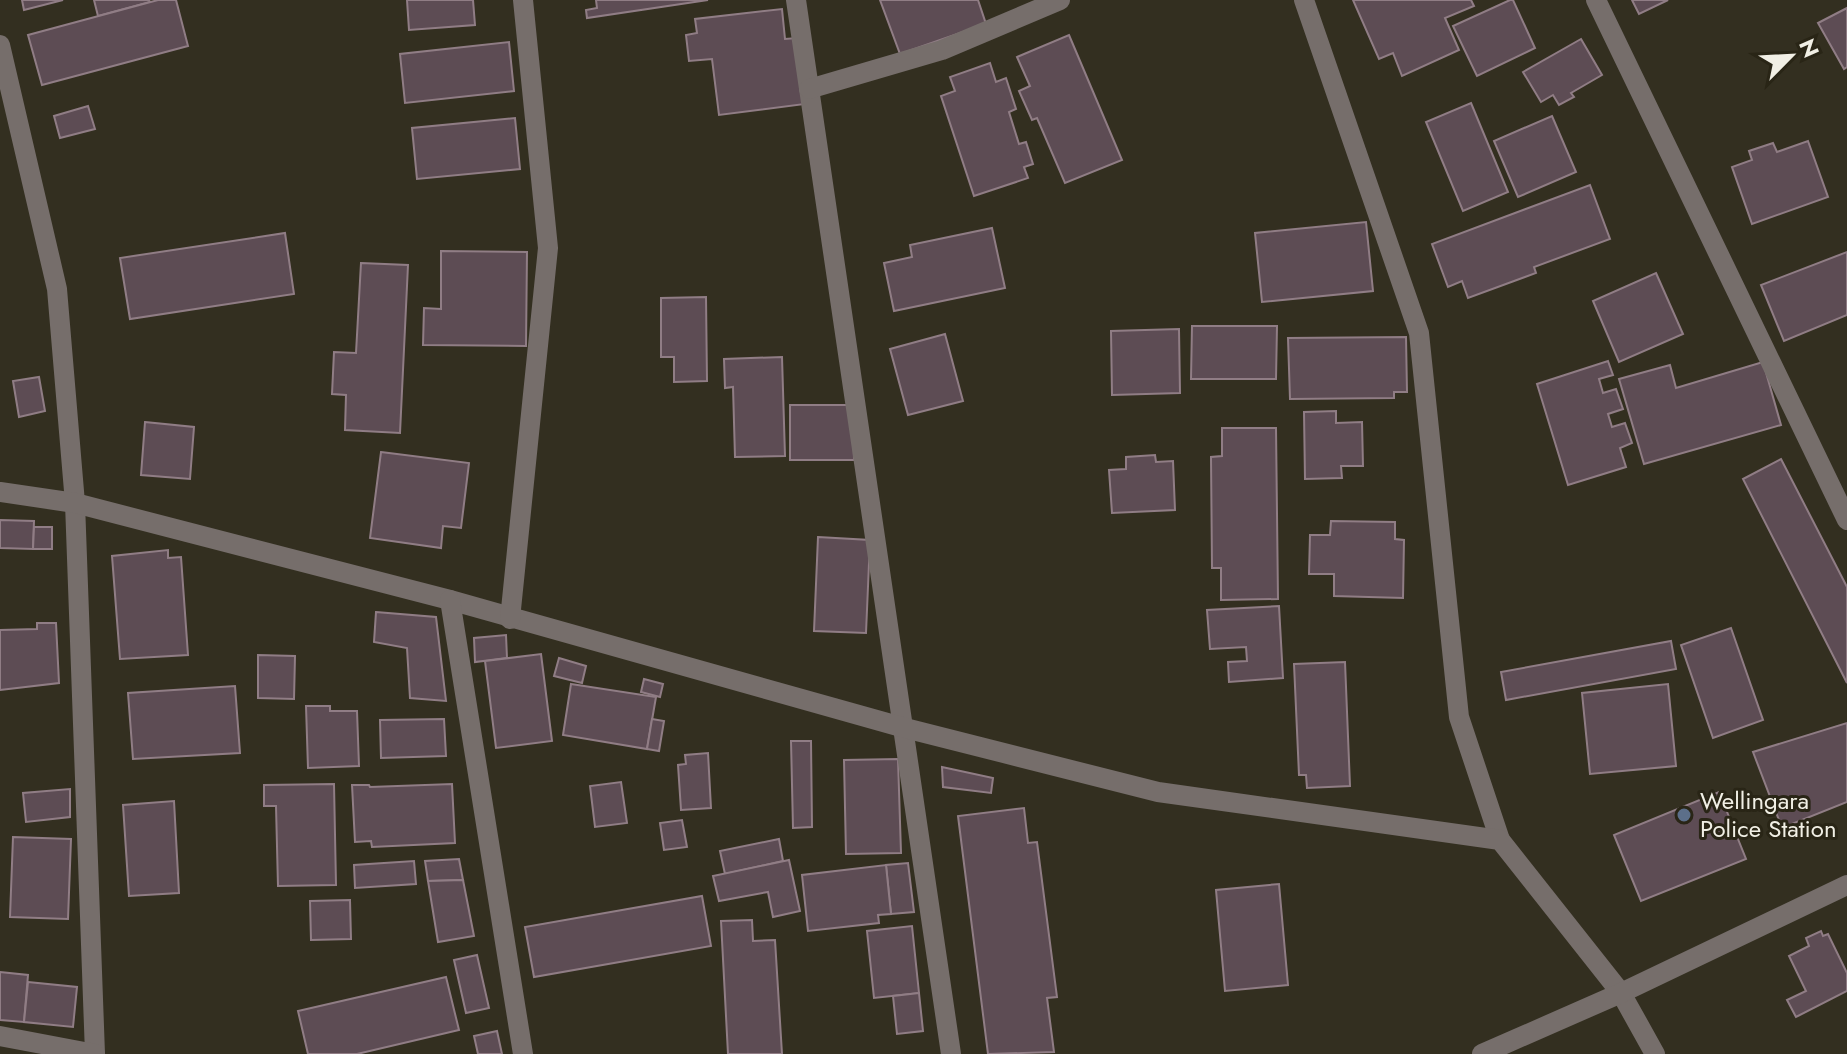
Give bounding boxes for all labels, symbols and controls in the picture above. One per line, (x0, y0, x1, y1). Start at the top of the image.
north arrow (1751, 16, 1831, 96)
text: N (1791, 33, 1827, 62)
place label: Wellingara Police Station (1700, 783, 1837, 846)
marker: Wellingara Police Station (1675, 806, 1693, 824)

